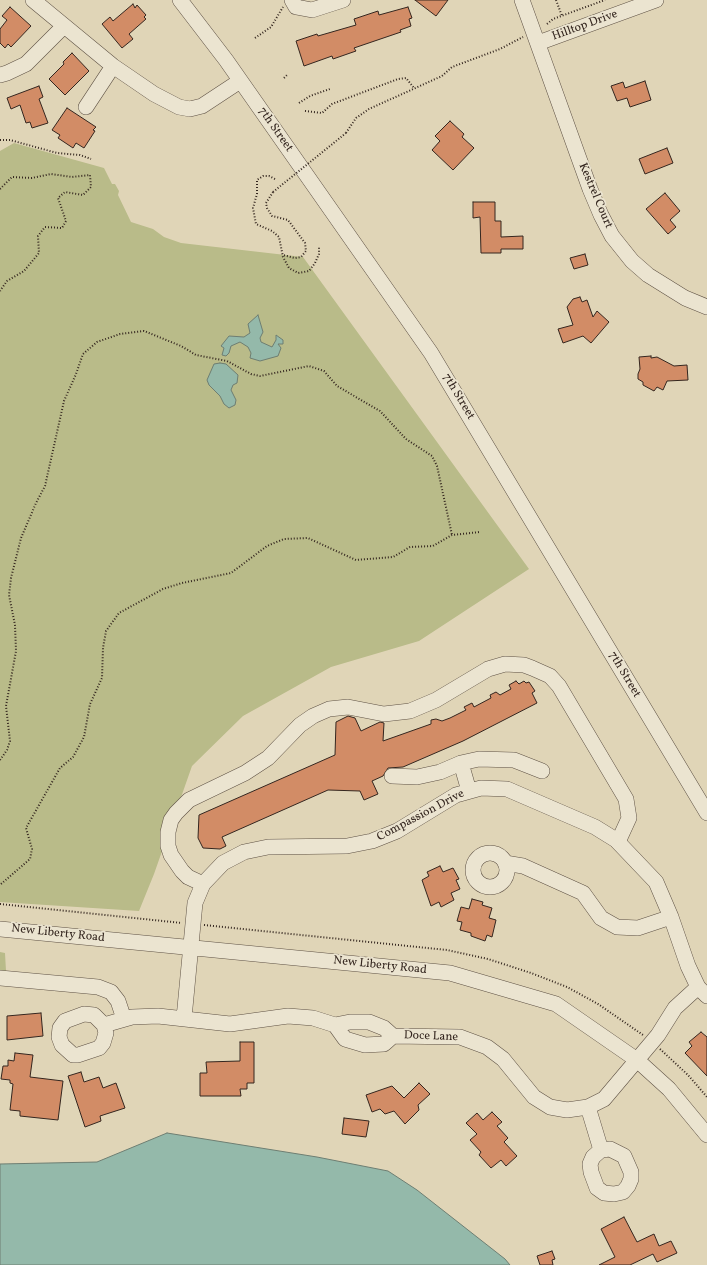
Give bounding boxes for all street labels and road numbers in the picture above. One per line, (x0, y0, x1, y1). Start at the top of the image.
street label: Hilltop Drive (550, 7, 620, 45)
street label: 7th Street (254, 105, 296, 155)
street label: Kestrel Court (575, 161, 615, 231)
street label: 7th Street (439, 371, 477, 423)
street label: 7th Street (605, 649, 643, 701)
street label: Compassion Drive (375, 787, 467, 845)
street label: New Liberty Road (11, 922, 105, 946)
street label: New Liberty Road (333, 954, 427, 978)
street label: Doce Lane (404, 1029, 458, 1045)

